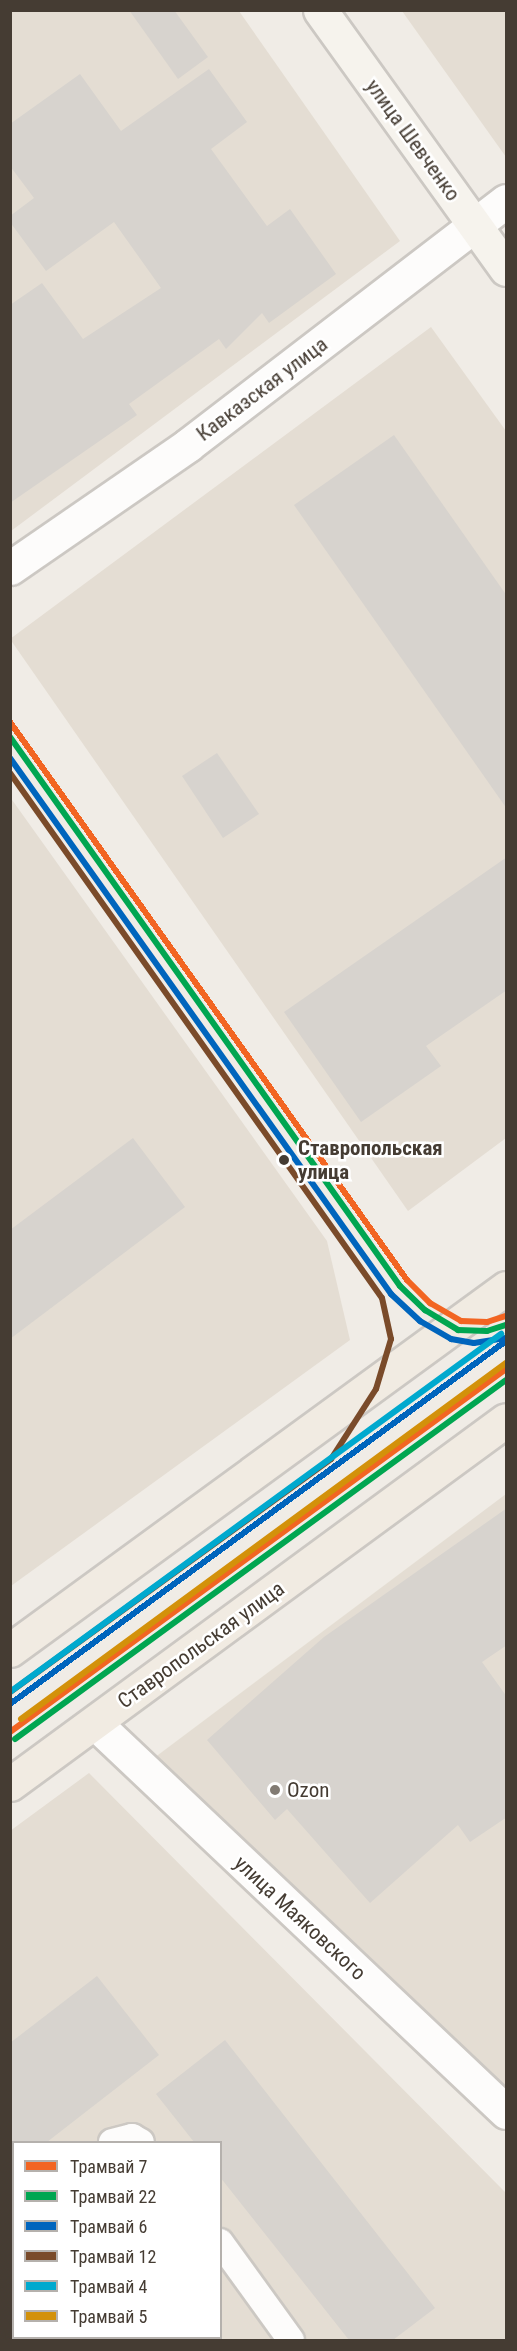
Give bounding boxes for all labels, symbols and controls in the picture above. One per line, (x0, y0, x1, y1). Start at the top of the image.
street label: улица Шевченко (360, 74, 466, 206)
street label: Кавказская улица (192, 332, 332, 446)
place label: Ставропольская улица (298, 1135, 443, 1185)
marker: Ставропольская улица (275, 1151, 293, 1169)
street label: Ставропольская улица (113, 1576, 289, 1714)
place label: Ozon (287, 1777, 329, 1803)
marker: Ozon (268, 1783, 282, 1797)
street label: улица Маяковского (229, 1851, 371, 1985)
legend (12, 2141, 222, 2339)
text: Трамвай 7 (70, 2156, 147, 2177)
text: Трамвай 22 (70, 2186, 156, 2207)
text: Трамвай 6 (70, 2216, 147, 2237)
text: Трамвай 12 (70, 2246, 156, 2267)
text: Трамвай 4 (70, 2276, 147, 2297)
text: Трамвай 5 (70, 2306, 147, 2327)

